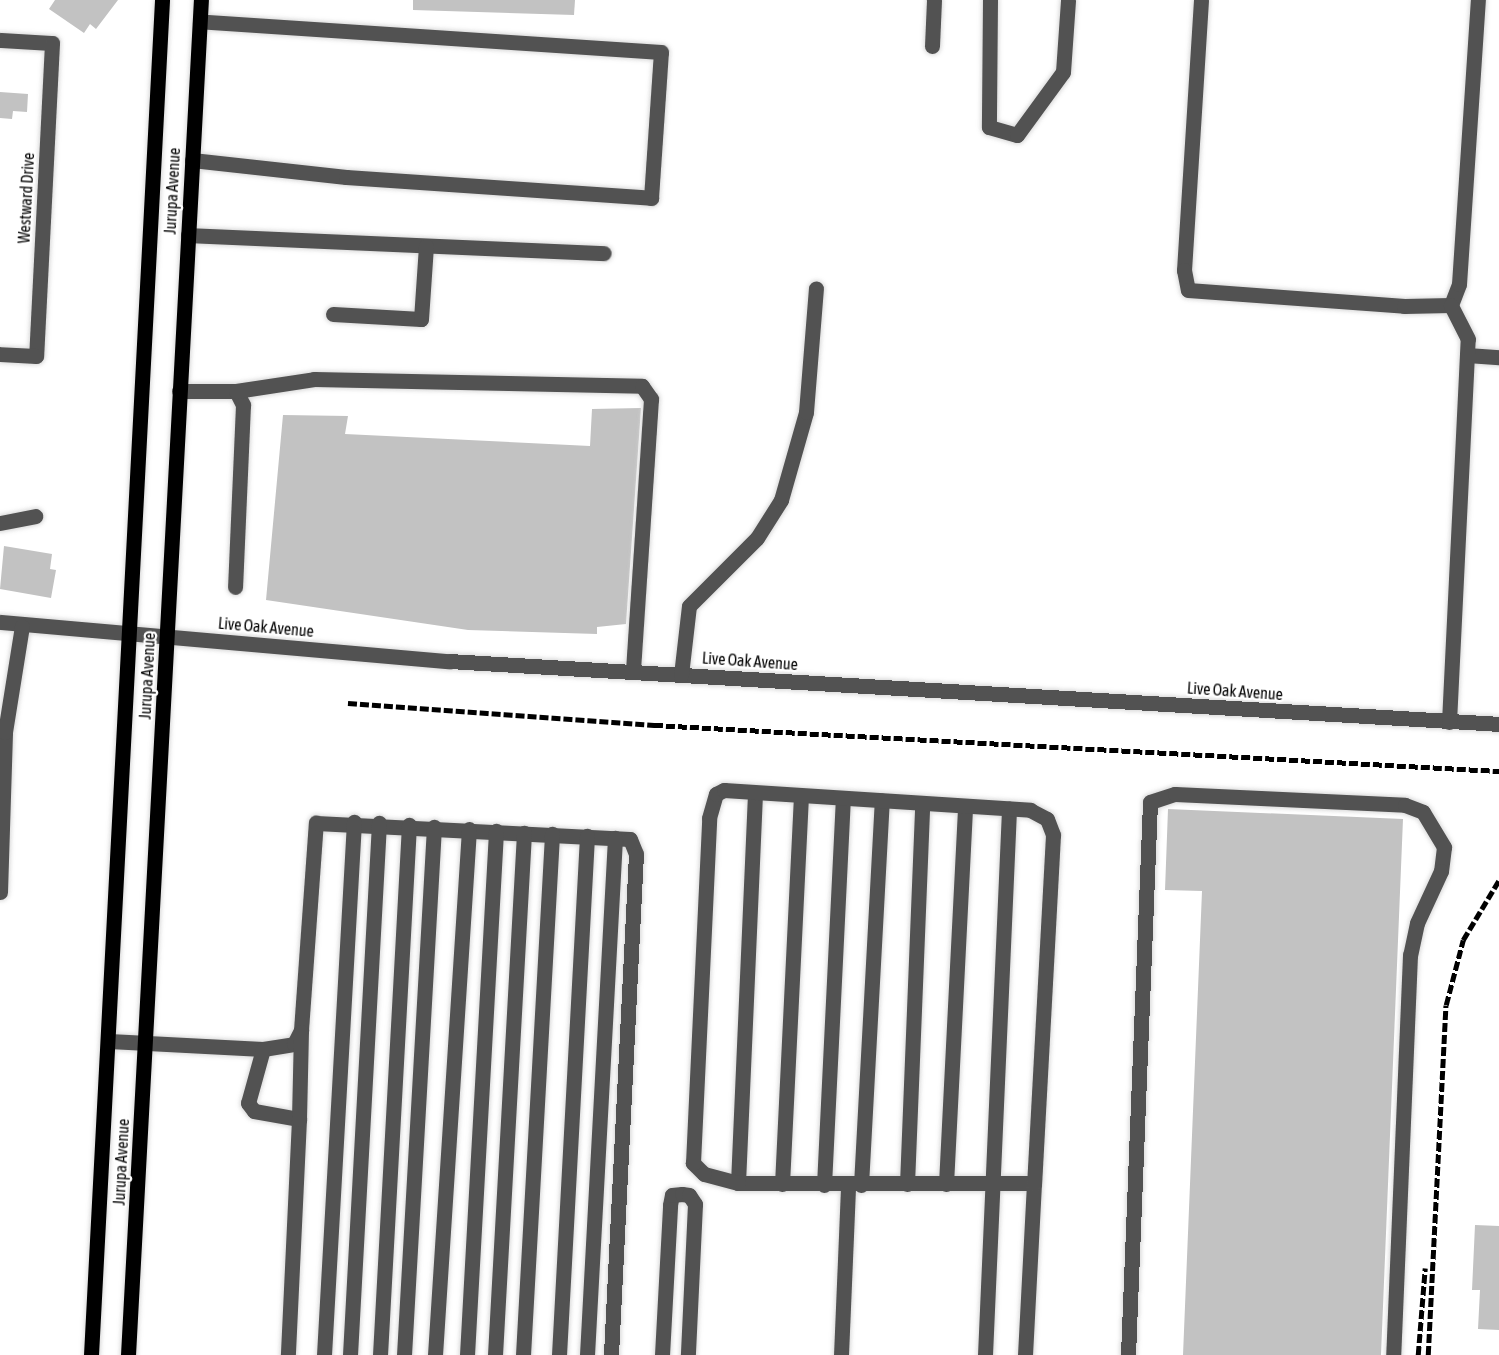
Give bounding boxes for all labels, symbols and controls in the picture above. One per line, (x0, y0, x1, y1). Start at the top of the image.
street label: Jurupa Avenue (160, 147, 184, 235)
street label: Westward Drive (14, 152, 38, 244)
street label: Live Oak Avenue (217, 613, 315, 641)
street label: Jurupa Avenue (135, 632, 159, 720)
street label: Live Oak Avenue (701, 648, 799, 674)
street label: Live Oak Avenue (1186, 678, 1284, 704)
street label: Jurupa Avenue (109, 1118, 133, 1206)

